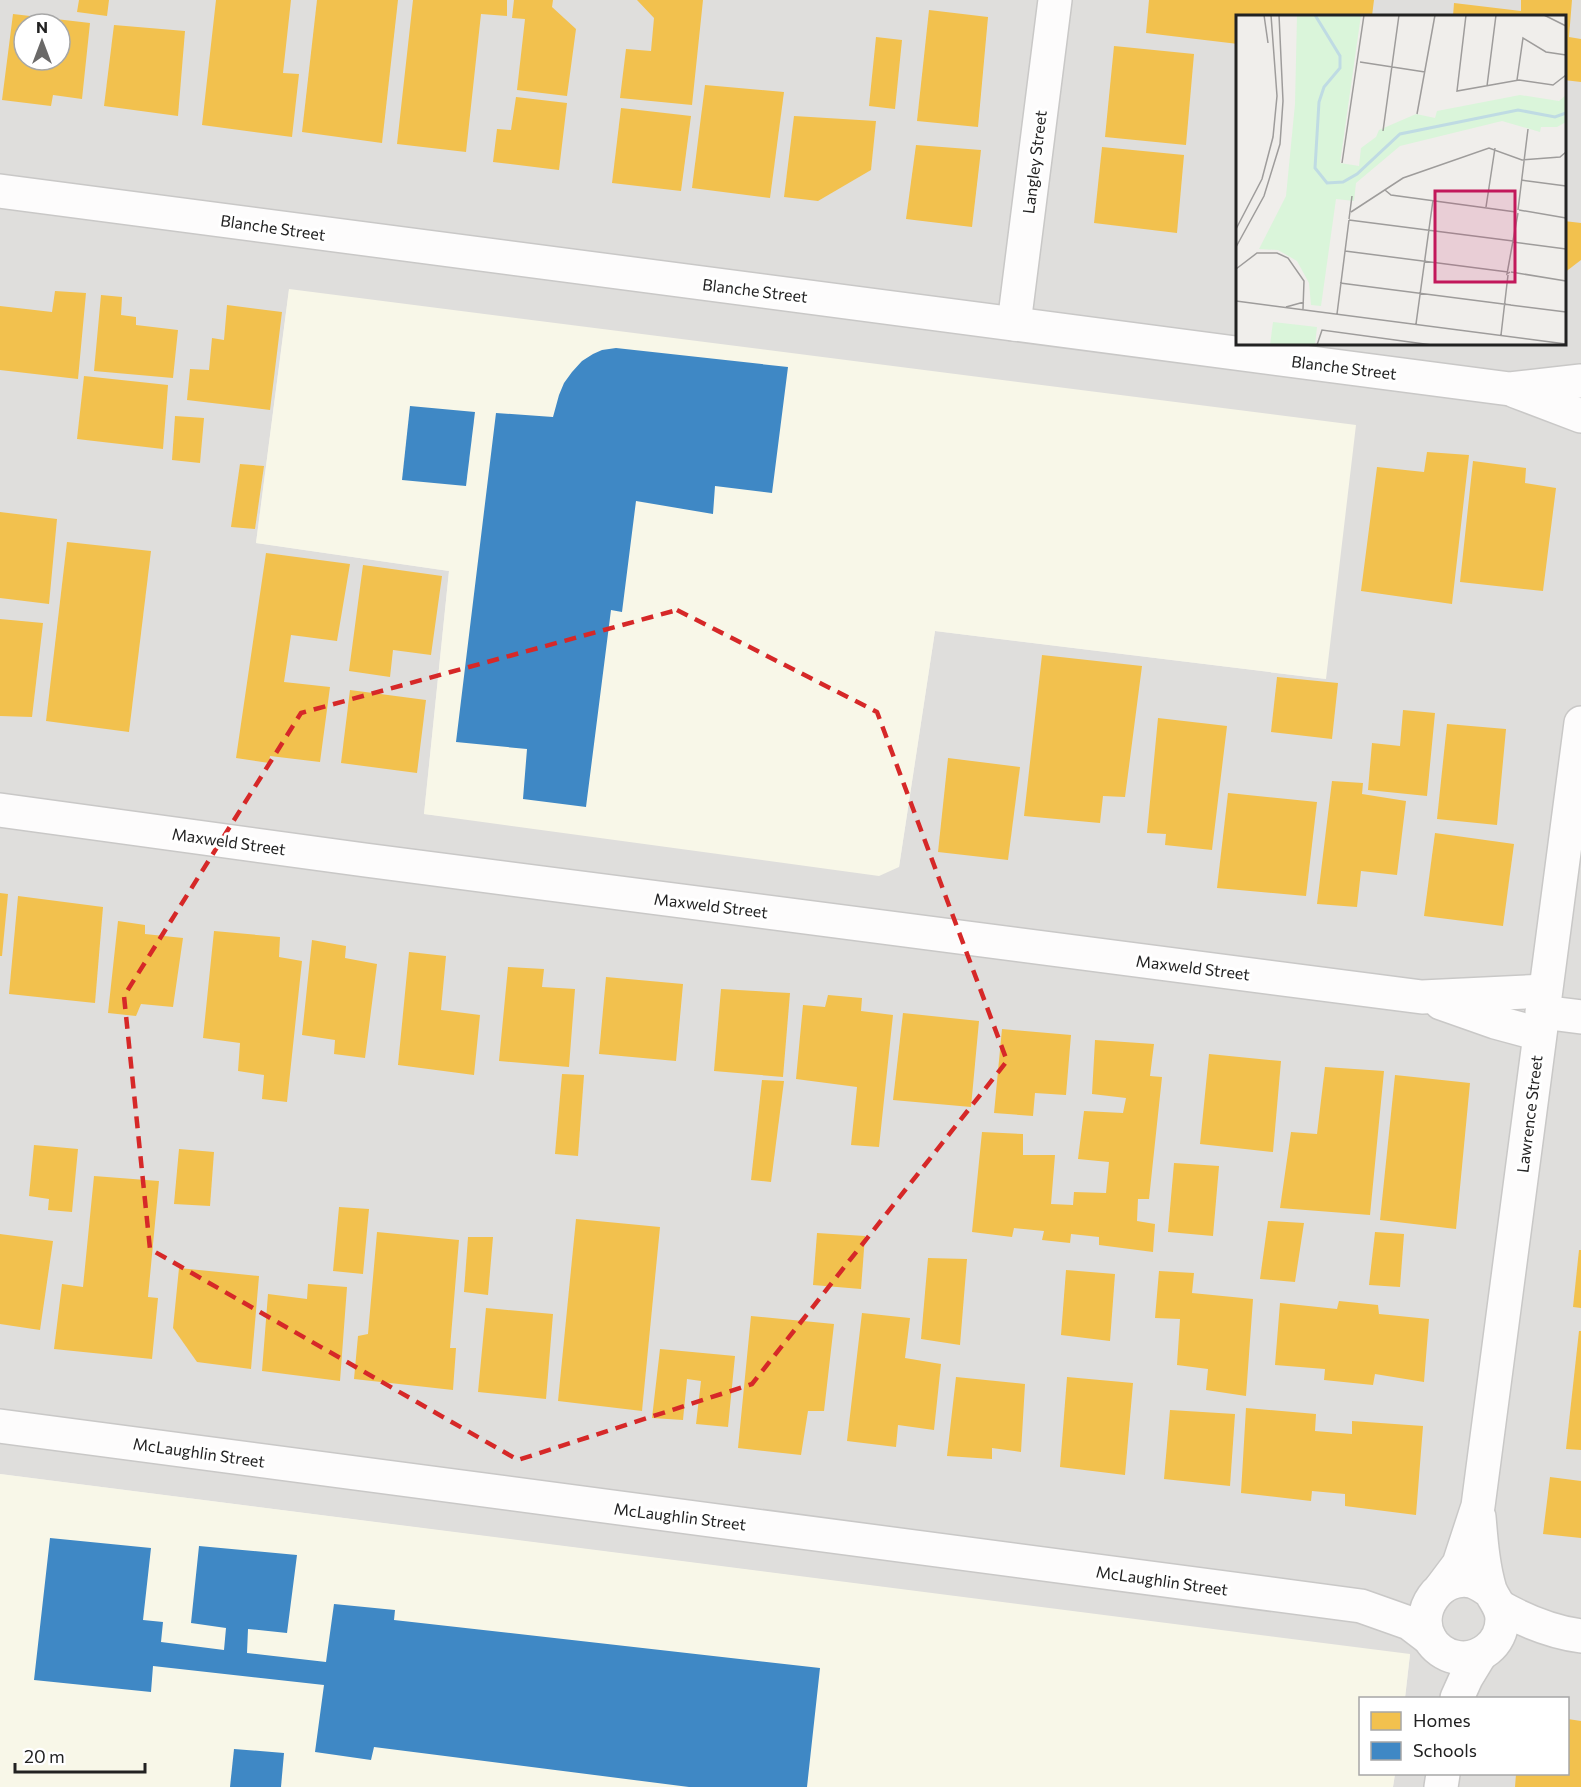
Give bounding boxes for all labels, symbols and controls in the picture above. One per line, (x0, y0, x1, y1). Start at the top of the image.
north arrow (12, 12, 72, 72)
inset map (1236, 15, 1566, 345)
text: N (36, 17, 48, 36)
street label: Langley Street (1018, 109, 1050, 215)
street label: Blanche Street (219, 210, 327, 244)
street label: Blanche Street (701, 274, 809, 306)
street label: Blanche Street (1290, 351, 1398, 383)
street label: Maxweld Street (171, 824, 287, 858)
street label: Maxweld Street (653, 889, 769, 921)
street label: Maxweld Street (1135, 951, 1251, 983)
street label: Lawrence Street (1512, 1054, 1546, 1174)
street label: McLaughlin Street (132, 1433, 267, 1471)
street label: McLaughlin Street (613, 1498, 748, 1534)
street label: McLaughlin Street (1095, 1561, 1230, 1599)
legend (1359, 1697, 1569, 1775)
text: Homes (1413, 1709, 1471, 1731)
scale bar (15, 1736, 146, 1774)
text: Schools (1413, 1739, 1477, 1761)
text: 20 m (24, 1745, 65, 1767)

